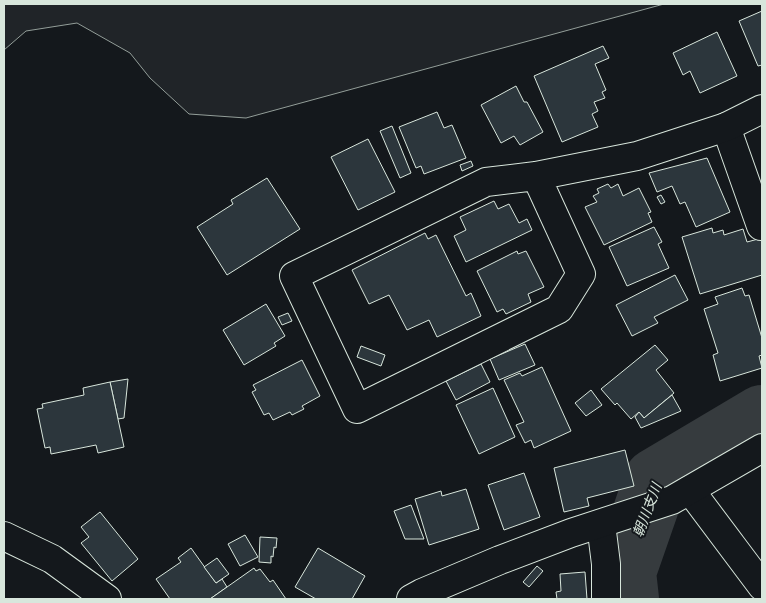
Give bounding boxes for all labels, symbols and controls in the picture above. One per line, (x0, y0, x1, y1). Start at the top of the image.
water label: 朝川支川 (629, 479, 665, 539)

